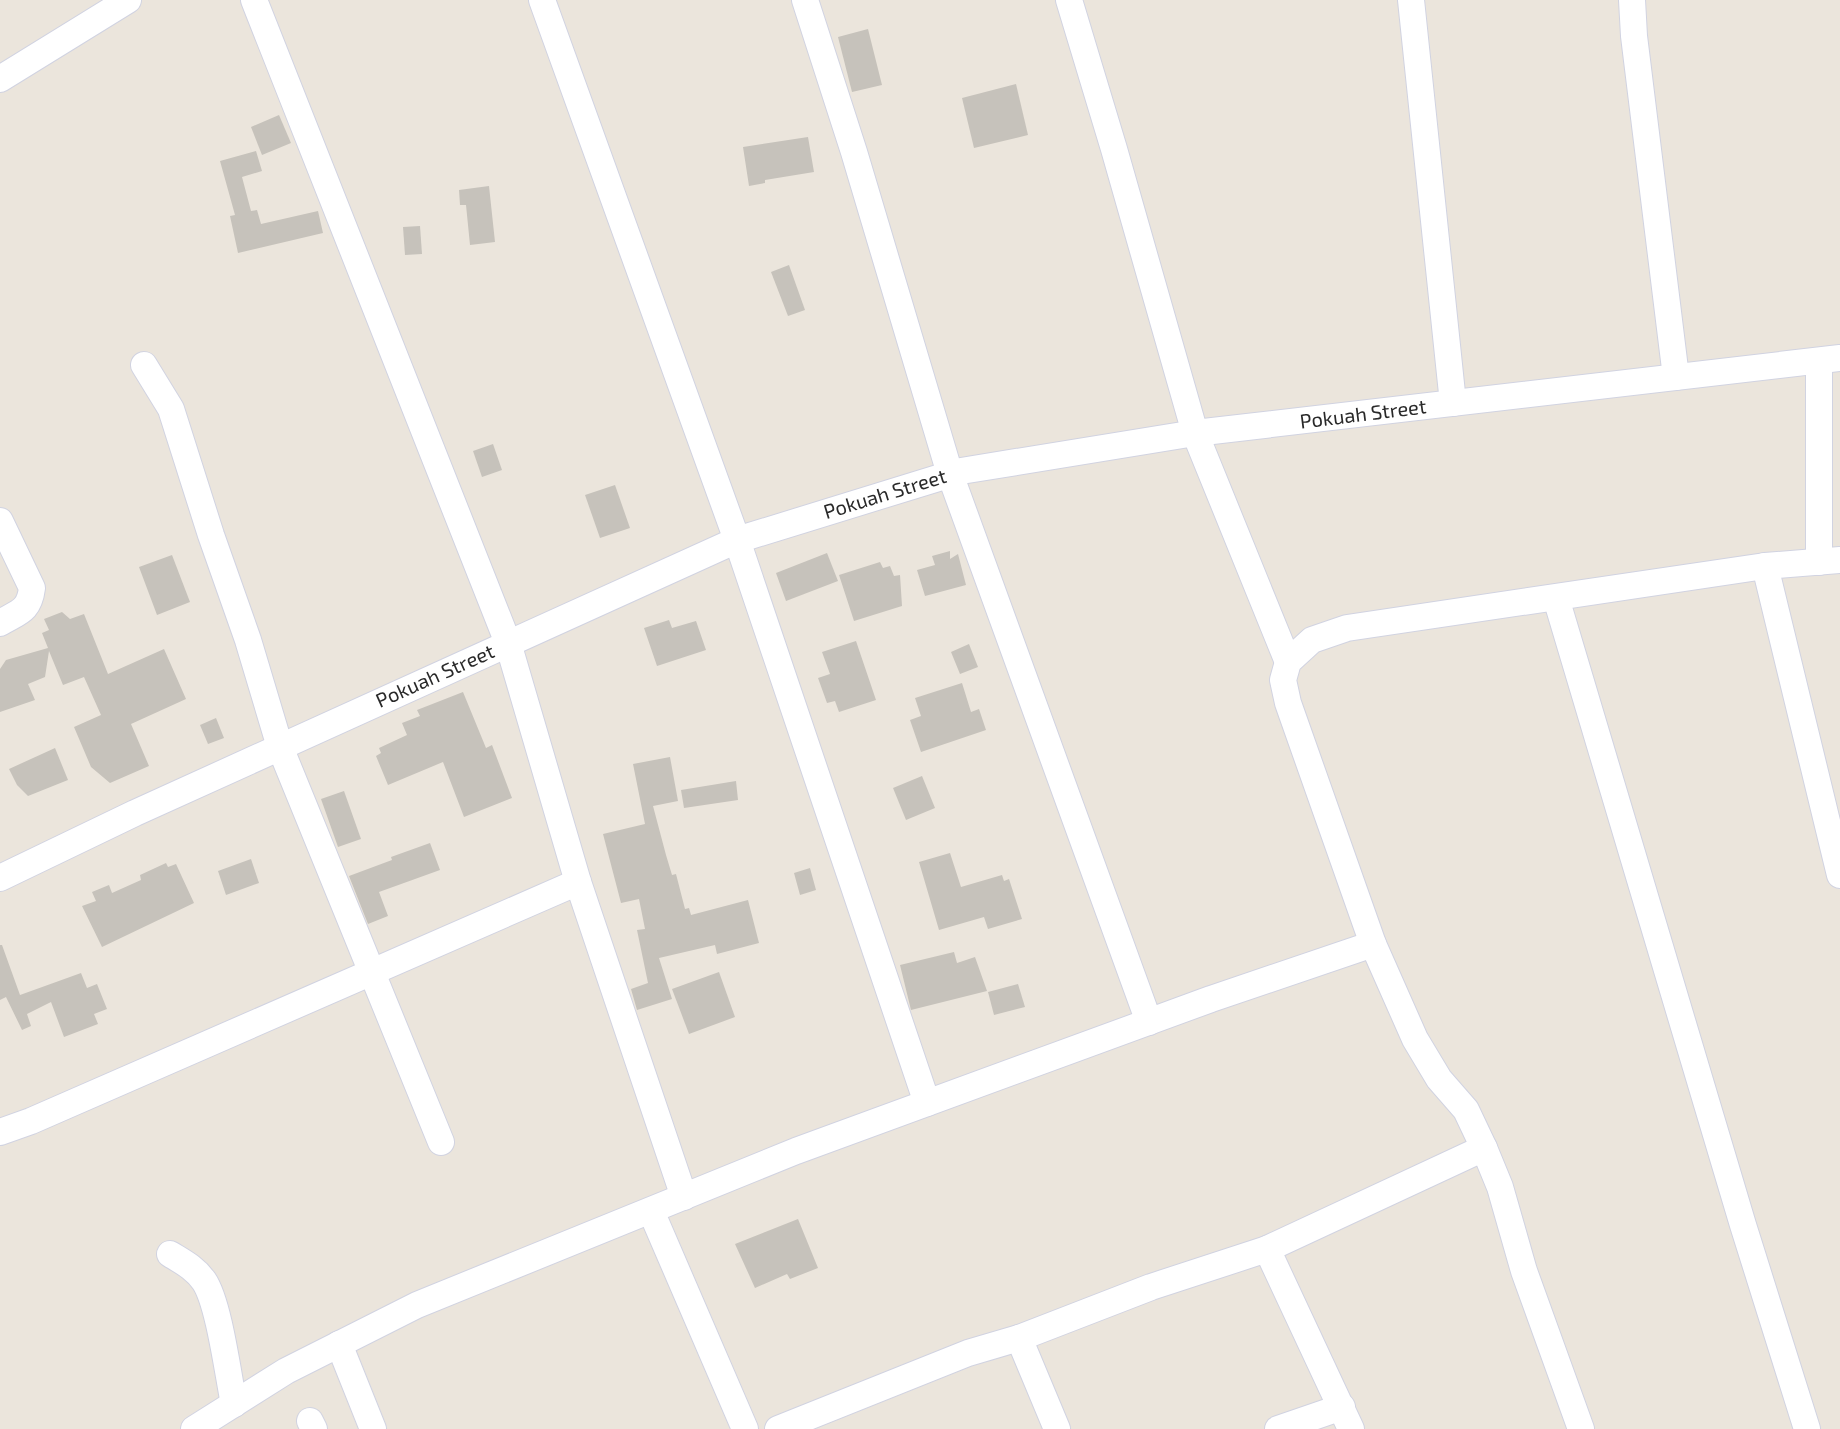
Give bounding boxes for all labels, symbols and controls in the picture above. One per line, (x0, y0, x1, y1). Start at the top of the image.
street label: Pokuah Street (1298, 393, 1428, 433)
street label: Pokuah Street (820, 463, 949, 523)
street label: Pokuah Street (372, 638, 498, 712)

